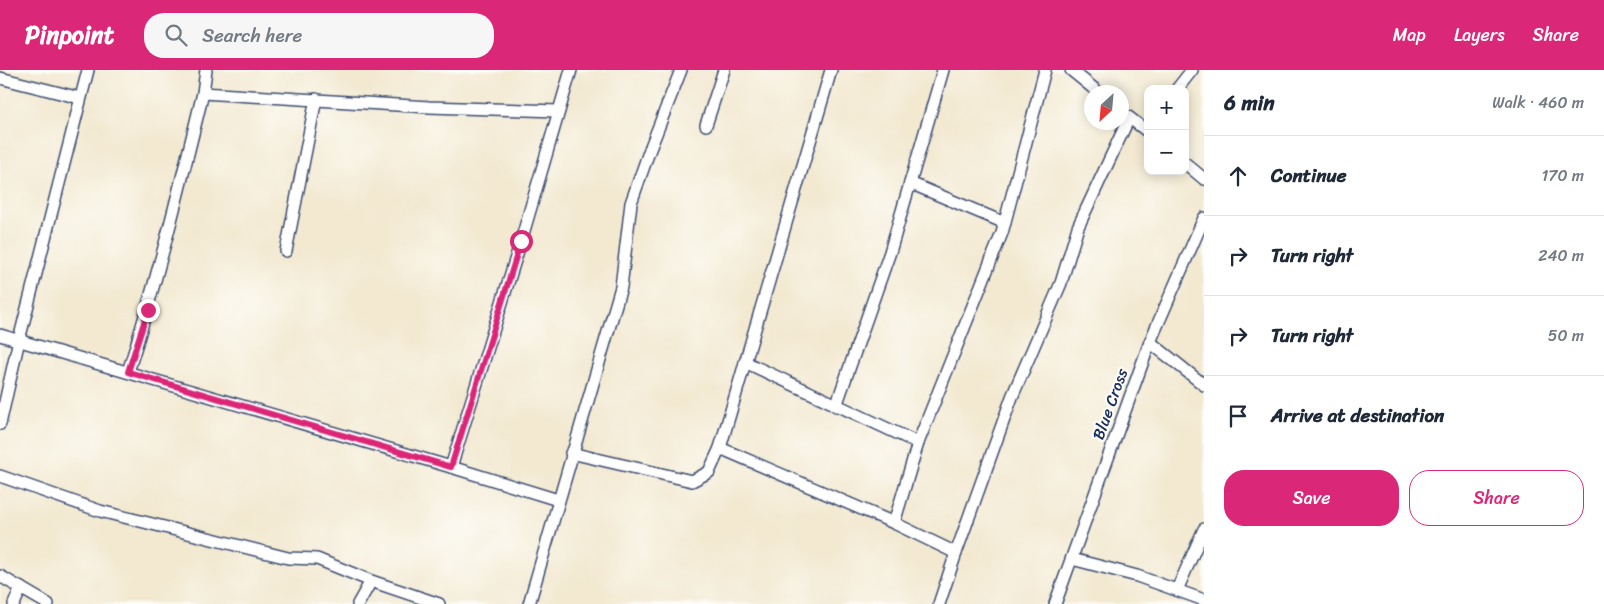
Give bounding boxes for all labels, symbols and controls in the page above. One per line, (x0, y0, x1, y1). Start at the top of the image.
search box (144, 13, 494, 58)
text: Pinpoint (25, 14, 114, 56)
text: Search here (202, 19, 302, 52)
text: Map (1393, 19, 1426, 51)
text: Layers (1454, 19, 1505, 51)
text: Share (1533, 19, 1579, 51)
icon: search (162, 21, 190, 49)
text: 6 min (1224, 84, 1275, 122)
north arrow (1084, 85, 1129, 130)
map controls (1144, 85, 1189, 175)
button: + (1144, 85, 1189, 130)
text: Walk · 460 m (1492, 88, 1584, 117)
button: − (1144, 130, 1189, 175)
text: Continue (1271, 159, 1347, 192)
text: 170 m (1541, 161, 1584, 190)
icon: ahead (1224, 162, 1252, 190)
route start (510, 230, 533, 253)
text: Turn right (1271, 239, 1353, 272)
text: 240 m (1538, 241, 1584, 270)
icon: right (1224, 242, 1252, 270)
route end (137, 299, 160, 322)
text: Turn right (1271, 319, 1353, 352)
text: 50 m (1548, 321, 1584, 350)
icon: right (1224, 322, 1252, 350)
street label: Blue Cross (1084, 364, 1136, 444)
text: Arrive at destination (1271, 399, 1444, 432)
icon: arrive (1224, 402, 1252, 430)
button: Save (1224, 470, 1399, 526)
button: Share (1409, 470, 1584, 526)

